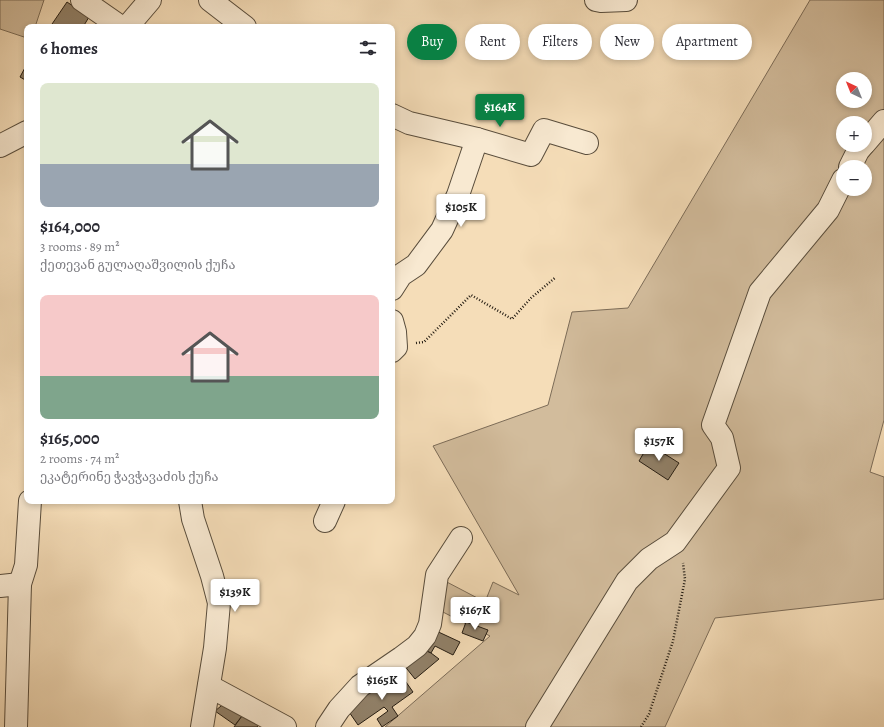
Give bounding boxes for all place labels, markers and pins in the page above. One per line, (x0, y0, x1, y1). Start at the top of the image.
pin: $164K (472, 94, 528, 128)
pin: $105K (433, 194, 489, 228)
pin: $157K (631, 428, 687, 462)
pin: $139K (207, 579, 263, 613)
pin: $167K (447, 597, 503, 631)
pin: $165K (354, 667, 410, 701)

